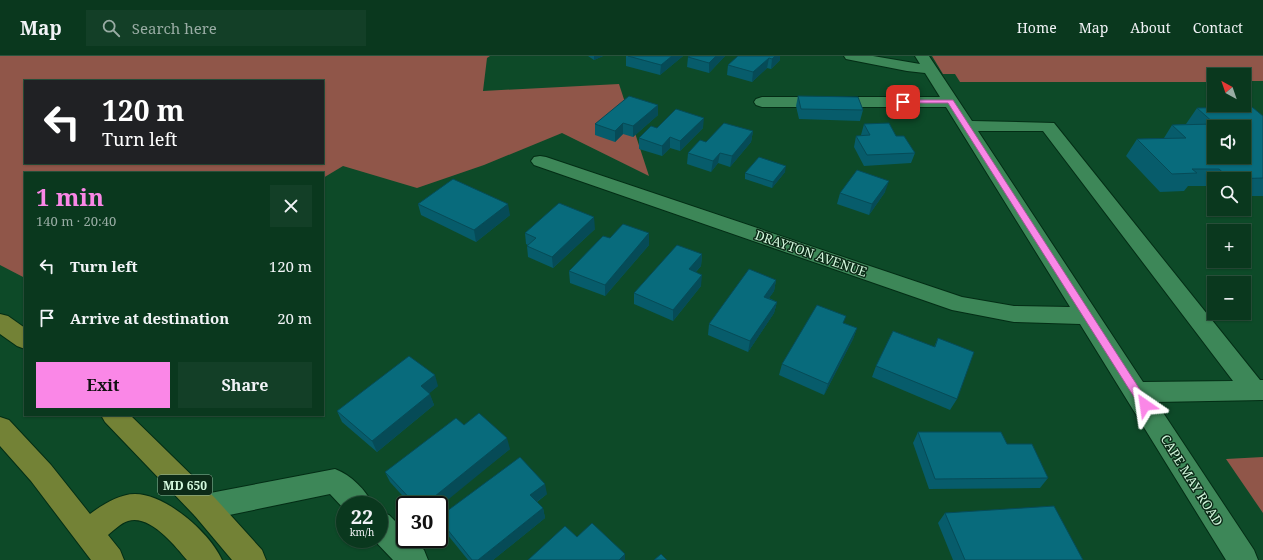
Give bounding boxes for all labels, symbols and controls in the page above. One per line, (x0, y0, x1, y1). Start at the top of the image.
search box (86, 10, 366, 46)
text: Map (20, 15, 62, 41)
icon: search (100, 17, 122, 39)
text: Search here (132, 18, 217, 38)
text: Home (1017, 18, 1057, 37)
text: Map (1079, 18, 1108, 37)
text: About (1130, 18, 1171, 37)
text: Contact (1193, 18, 1243, 37)
north arrow (1207, 68, 1251, 112)
map controls (1207, 68, 1251, 320)
pin (886, 85, 920, 119)
text: 120 m (102, 91, 184, 129)
icon: arrive (892, 91, 914, 113)
icon: left (36, 96, 88, 148)
button: sound (1207, 120, 1251, 164)
text: Turn left (102, 127, 177, 151)
button: search (1207, 172, 1251, 216)
text: 1 min (36, 180, 104, 213)
button: close (270, 185, 312, 227)
text: 140 m · 20:40 (36, 212, 116, 230)
button: + (1207, 224, 1251, 268)
street label: DRAYTON AVENUE (753, 225, 869, 281)
icon: left (36, 255, 58, 277)
text: Turn left (70, 256, 138, 276)
text: 120 m (269, 256, 312, 276)
button: − (1207, 276, 1251, 320)
icon: arrive (36, 307, 58, 329)
text: Arrive at destination (70, 308, 229, 328)
text: 20 m (277, 308, 312, 328)
button: Exit (36, 362, 170, 408)
button: Share (178, 362, 312, 408)
position arrow (1124, 384, 1166, 426)
street label: CAPE MAY ROAD (1157, 431, 1227, 529)
road number: MD 650 (158, 475, 212, 495)
speed limit sign: 30 (396, 496, 448, 548)
text: 22 (351, 503, 373, 530)
text: km/h (350, 525, 374, 539)

